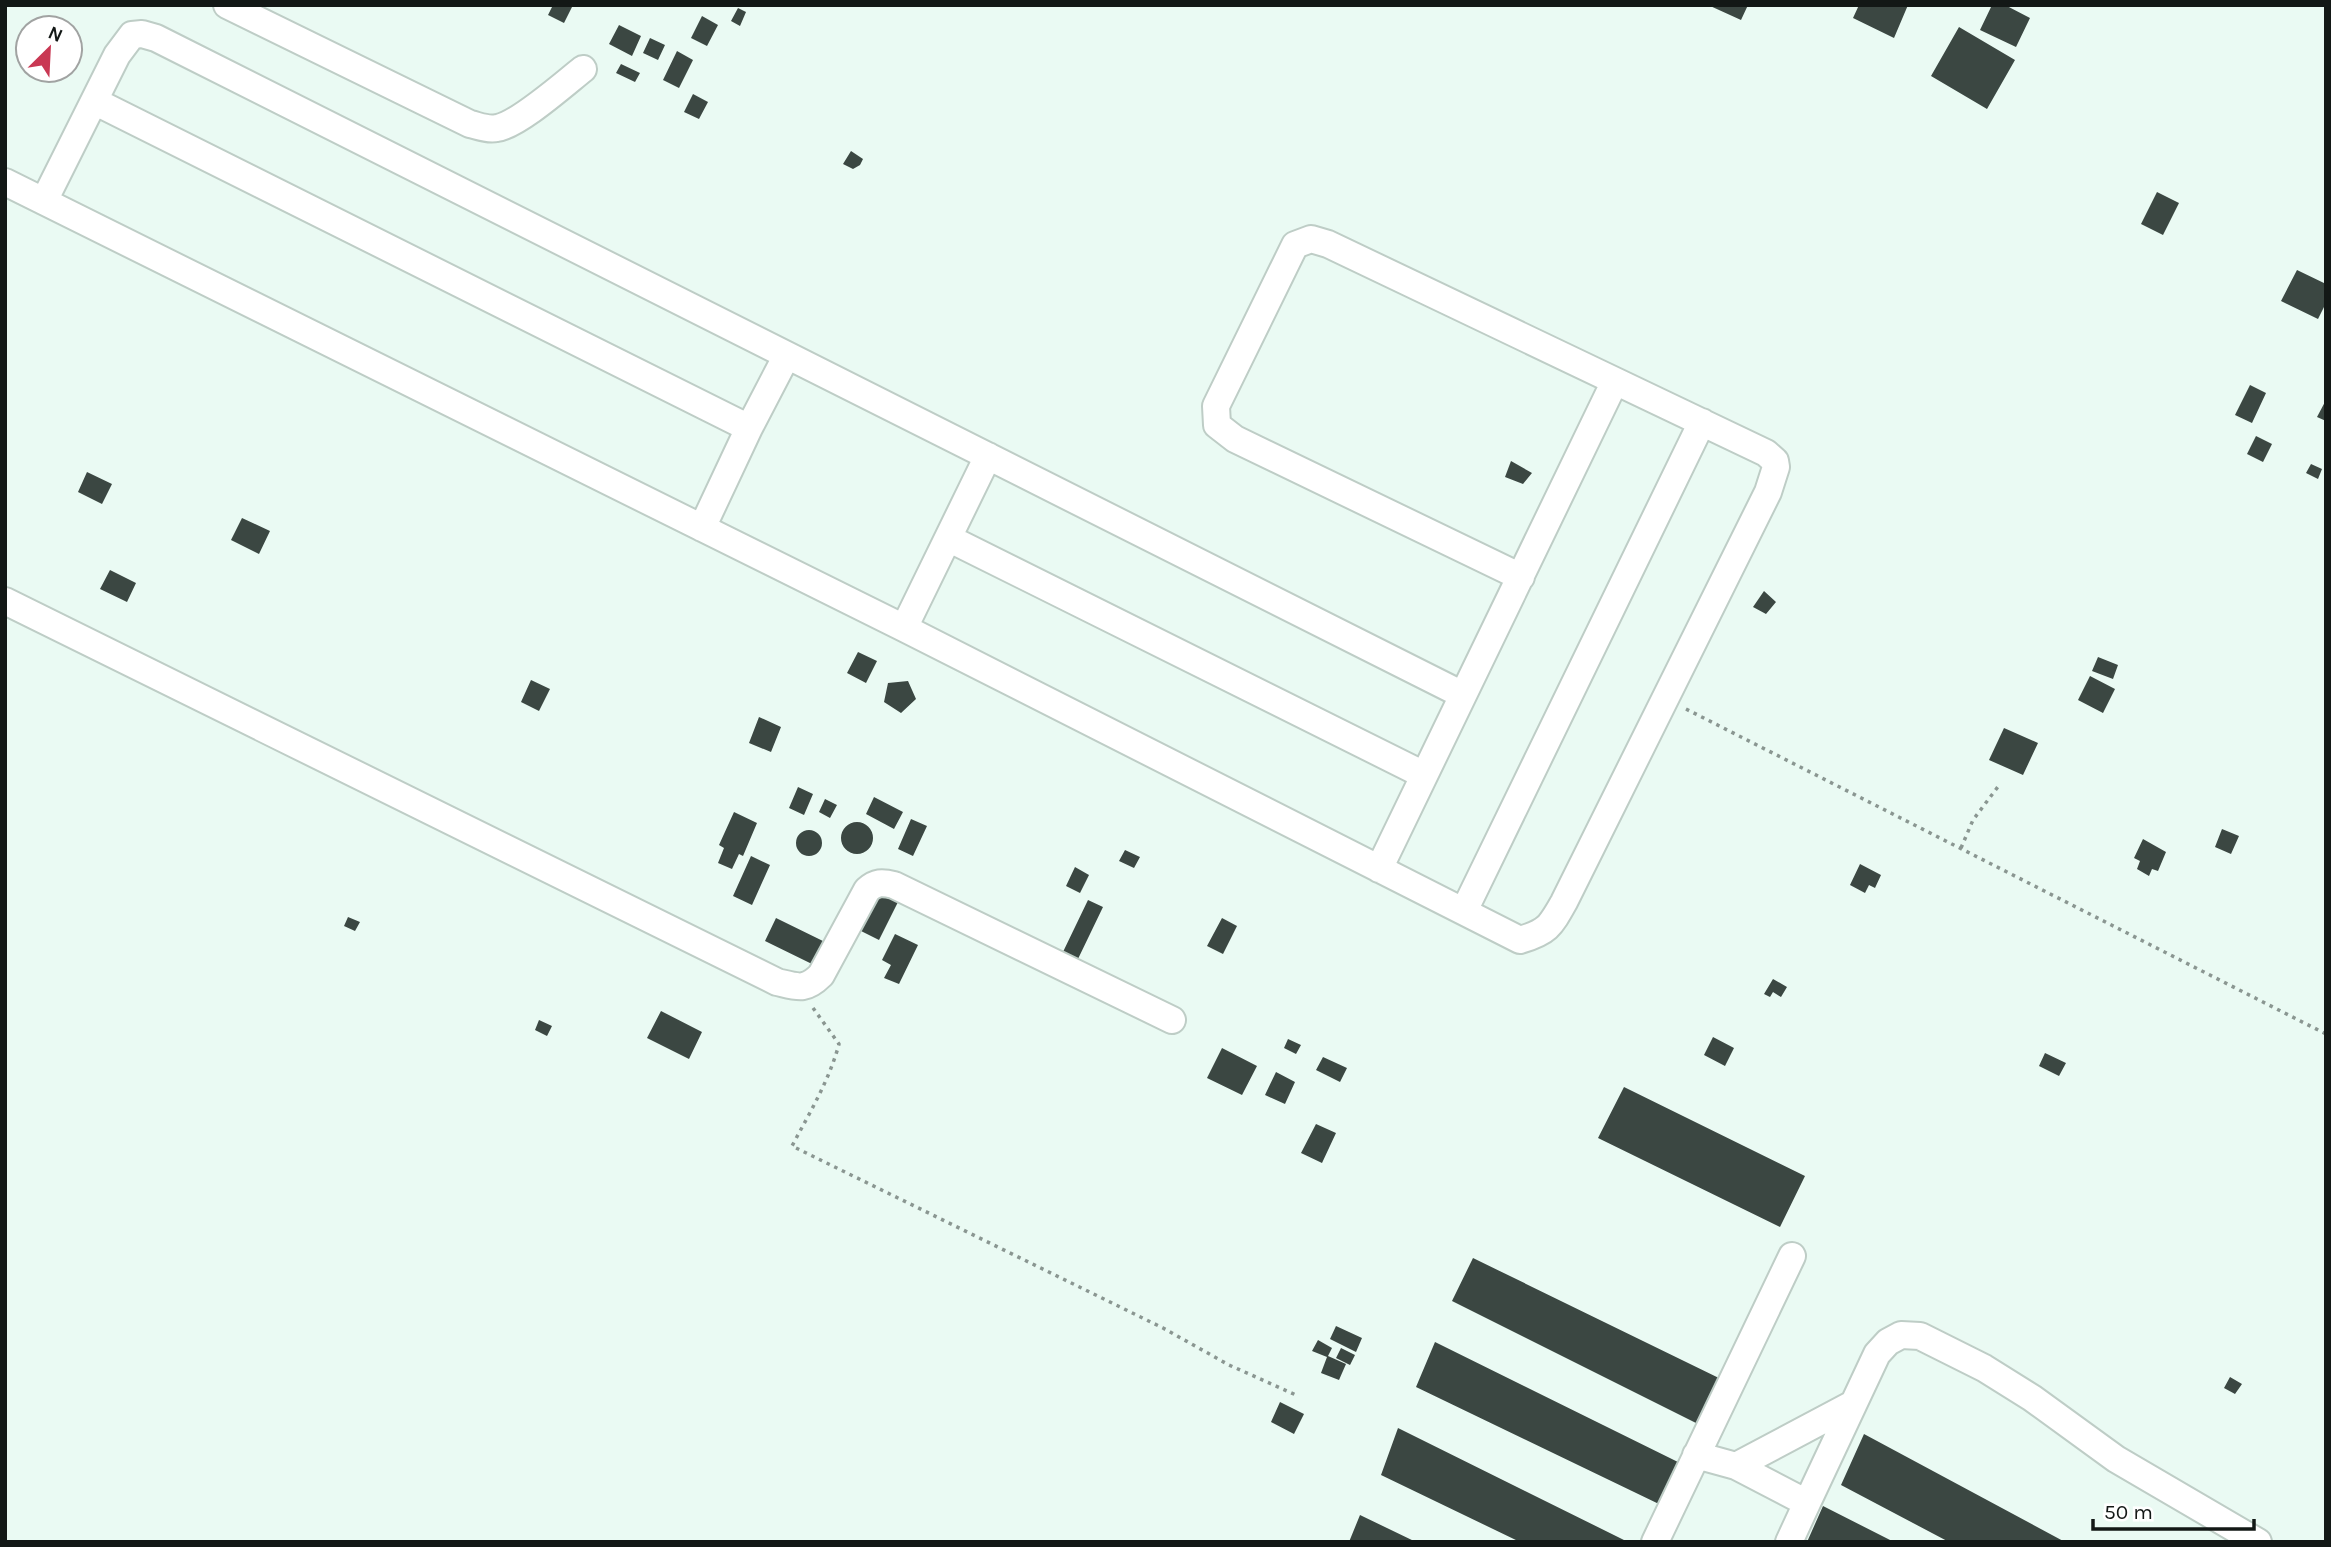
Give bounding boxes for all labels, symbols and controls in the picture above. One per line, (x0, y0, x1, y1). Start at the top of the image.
north arrow (14, 14, 84, 84)
text: N (45, 22, 66, 47)
scale bar (2093, 1488, 2254, 1532)
text: 50 m (2104, 1500, 2153, 1524)

